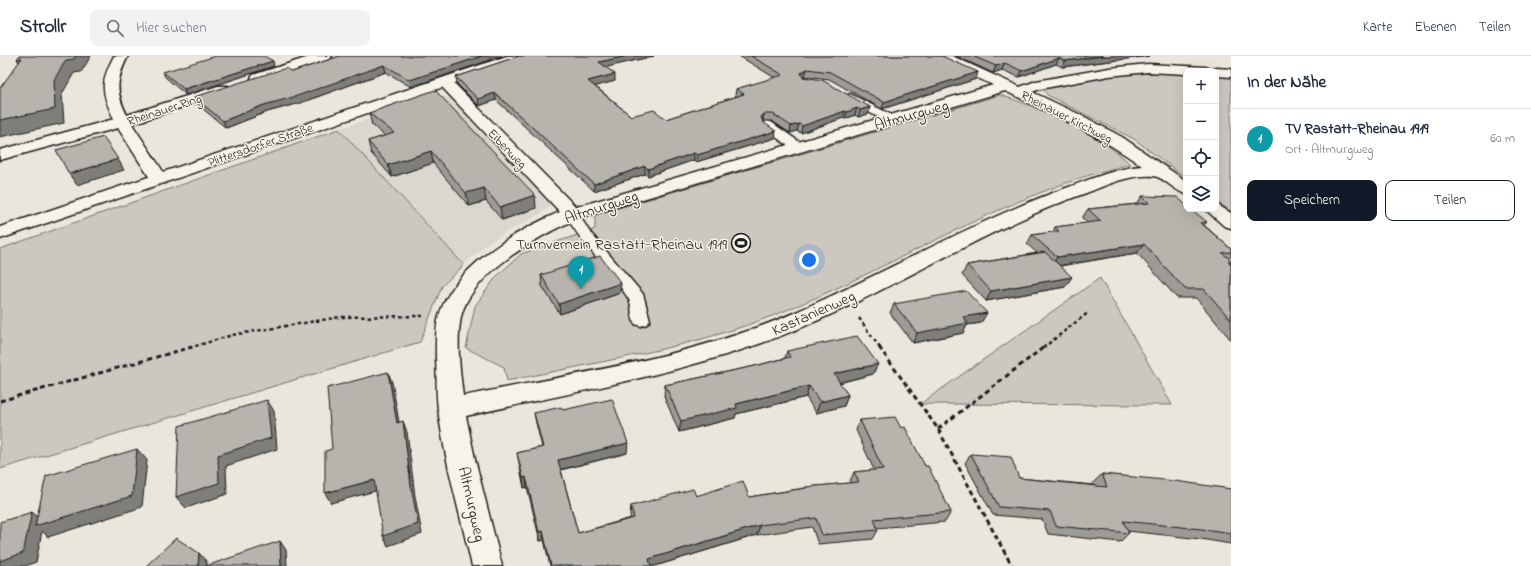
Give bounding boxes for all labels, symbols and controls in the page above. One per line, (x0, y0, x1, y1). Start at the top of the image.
search box (90, 10, 370, 46)
text: Strollr (20, 14, 66, 41)
icon: search (104, 17, 126, 39)
text: Hier suchen (136, 17, 207, 39)
text: Karte (1363, 17, 1392, 38)
text: Ebenen (1414, 17, 1457, 38)
text: Teilen (1479, 17, 1511, 38)
map controls (1183, 68, 1219, 212)
button: + (1183, 68, 1219, 104)
text: In der Nähe (1247, 70, 1326, 95)
street label: Rheinauer Kirchweg (1017, 86, 1115, 150)
street label: Rheinauer Ring (125, 89, 205, 132)
street label: Altmurgweg (871, 94, 952, 138)
button: − (1183, 104, 1219, 140)
street label: Plittersdorfer Straße (205, 118, 316, 172)
text: TV Rastatt-Rheinau 1919 (1285, 118, 1428, 140)
street label: Eibenweg (482, 125, 531, 174)
text: 1 (1258, 129, 1262, 148)
text: 60 m (1490, 129, 1515, 148)
button: locate (1183, 140, 1219, 176)
text: Ort · Altmurgweg (1285, 140, 1373, 159)
button: layers (1183, 176, 1219, 212)
button: Speichern (1247, 180, 1377, 221)
button: Teilen (1385, 180, 1515, 221)
street label: Altmurgweg (562, 185, 642, 231)
sports icon: Turnvernein Rastatt-Rheinau 1919 (730, 232, 752, 254)
place label: Turnvernein Rastatt-Rheinau 1919 (516, 233, 727, 257)
your location (799, 250, 819, 270)
pin: 1 (568, 256, 594, 289)
street label: Kastanienweg (768, 285, 859, 343)
street label: Altmurgweg (451, 464, 491, 544)

